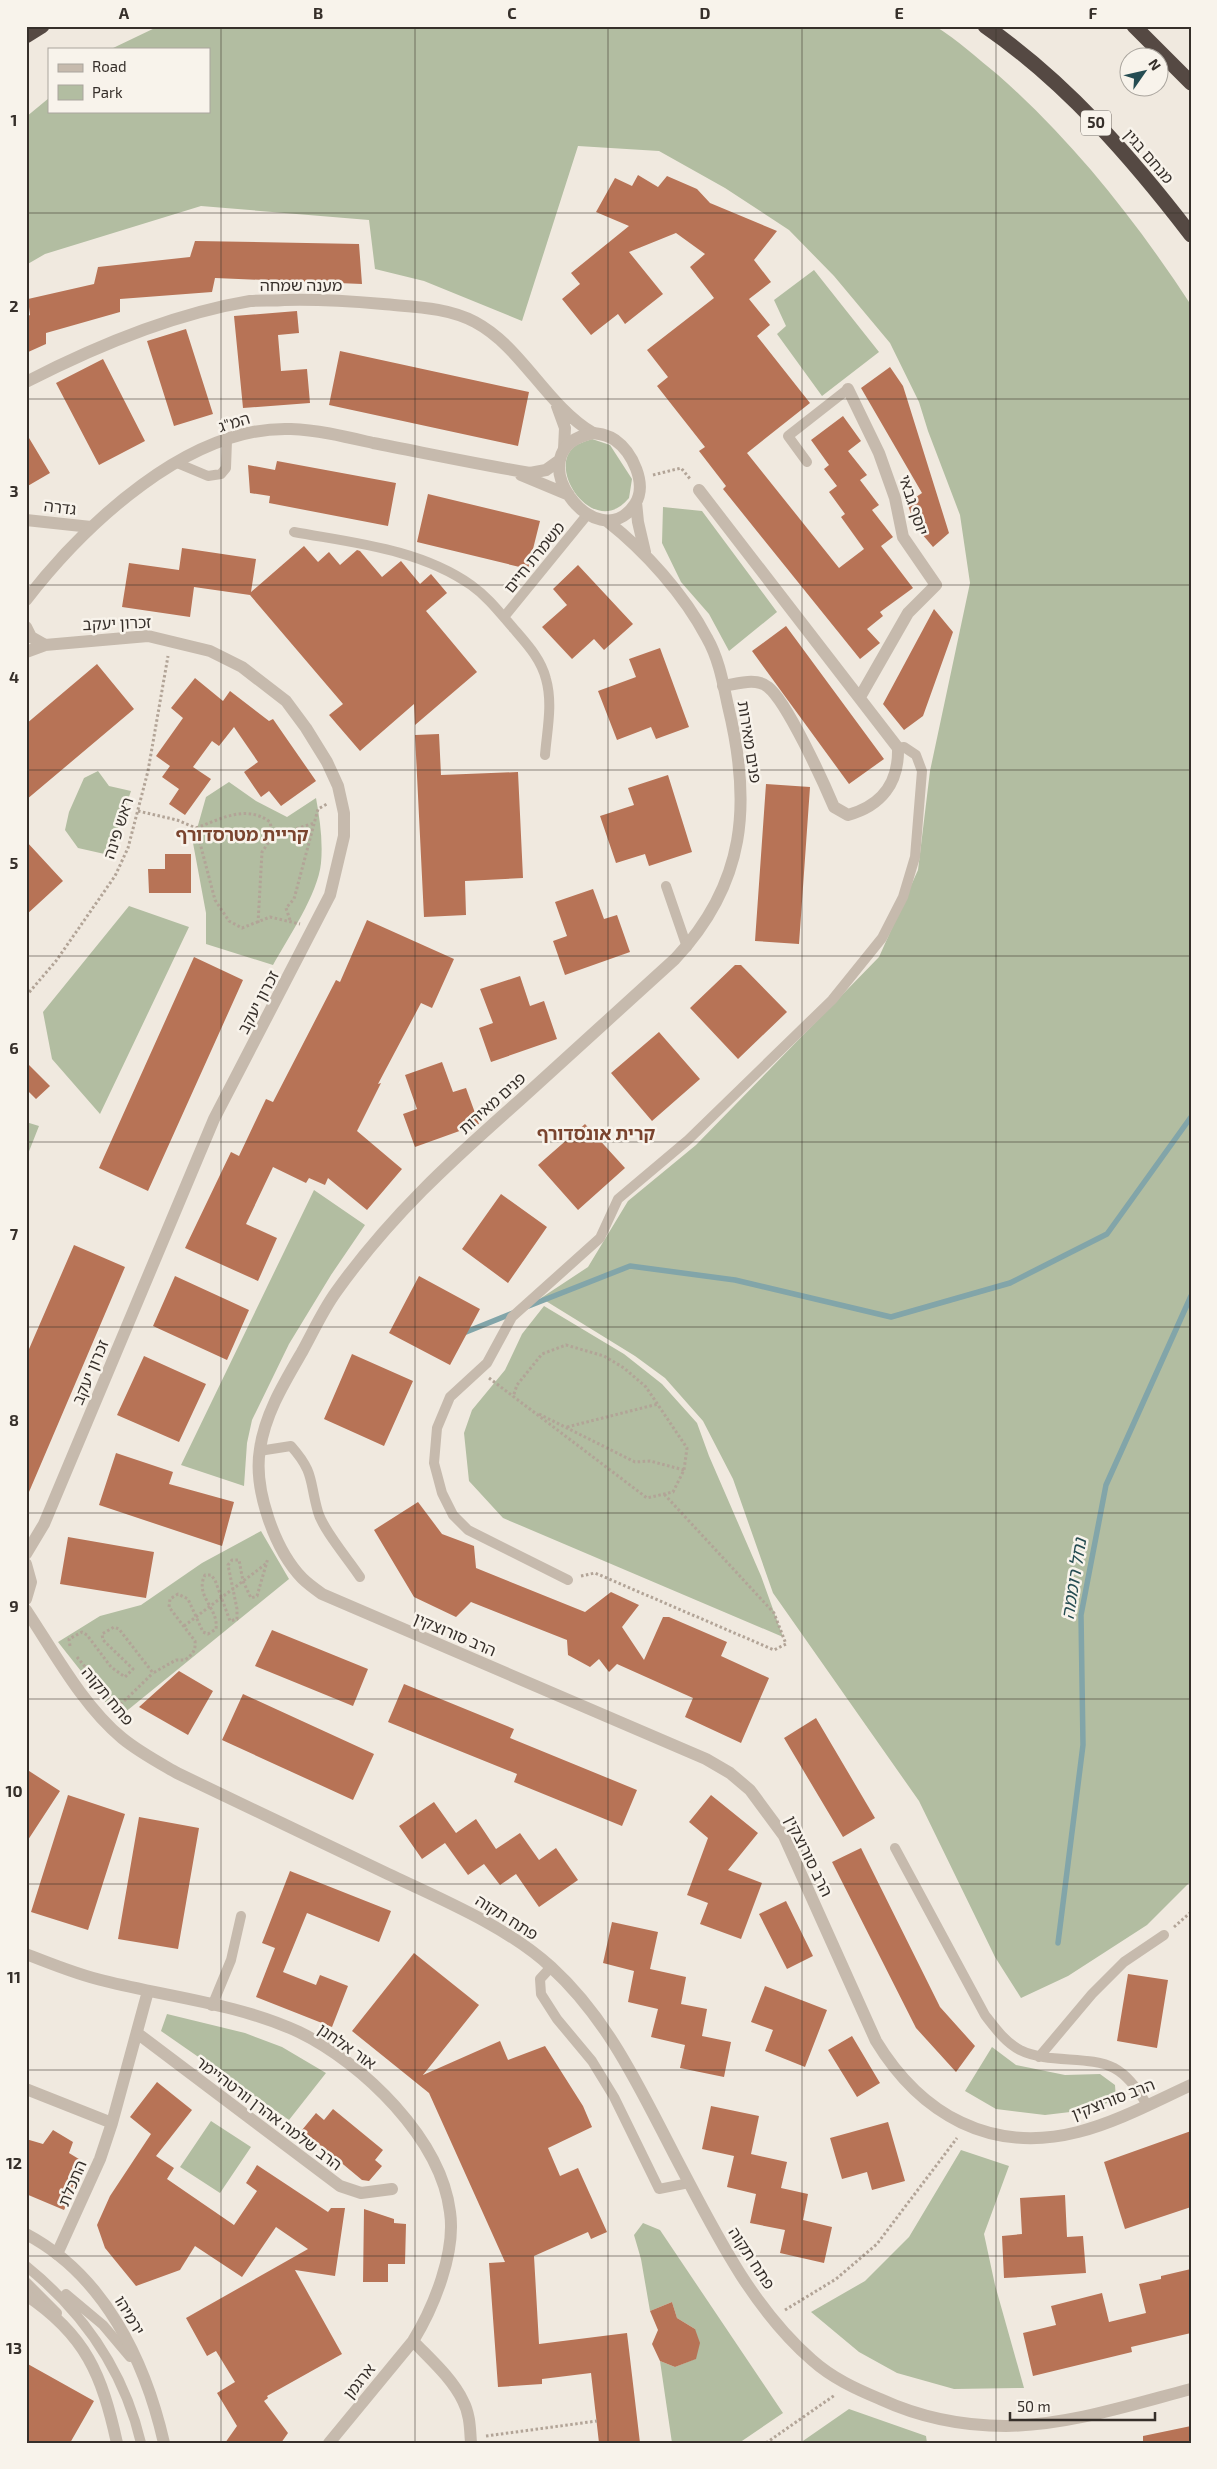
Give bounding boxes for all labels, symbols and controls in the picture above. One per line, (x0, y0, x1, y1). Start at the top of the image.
text: A (119, 3, 130, 22)
text: B (313, 3, 323, 22)
text: C (507, 3, 517, 22)
text: D (700, 3, 711, 22)
text: E (894, 3, 904, 22)
text: F (1089, 3, 1098, 22)
legend (48, 48, 210, 112)
north arrow (1120, 48, 1170, 98)
text: N (1145, 56, 1165, 73)
text: Road (92, 57, 127, 75)
text: Park (92, 83, 123, 101)
text: 1 (11, 110, 17, 129)
road number: 50 (1081, 110, 1111, 136)
street label: מנחם בגין (1120, 124, 1178, 187)
street label: מענה שמחה (260, 275, 342, 294)
text: 2 (9, 296, 19, 315)
street label: המ"ג (216, 408, 252, 435)
street label: יוסף גבאי (896, 472, 933, 537)
text: 3 (9, 481, 19, 500)
street label: גדרה (43, 495, 77, 518)
street label: משמרת חיים (499, 517, 568, 596)
street label: זכרון יעקב (82, 612, 152, 633)
text: 4 (9, 667, 19, 686)
street label: פנים מאירות (735, 699, 766, 784)
street label: ראש פינה (99, 795, 136, 861)
district label: קריית מטרסדורף (176, 823, 309, 845)
text: 5 (10, 853, 19, 872)
street label: זכרון יעקב (233, 967, 282, 1037)
text: 6 (9, 1038, 19, 1057)
street label: פנים מאירות (454, 1068, 529, 1137)
district label: קרית אונסדורף (537, 1122, 656, 1144)
text: 7 (10, 1224, 19, 1243)
street label: זכרון יעקב (67, 1336, 112, 1407)
text: 8 (9, 1410, 19, 1429)
water label: נחל רוממה (1056, 1536, 1090, 1621)
text: 9 (9, 1596, 19, 1615)
street label: הרב סורוצקין (411, 1608, 499, 1659)
street label: פתח תקוה (78, 1663, 138, 1729)
text: 10 (5, 1781, 23, 1800)
street label: הרב סורוצקין (782, 1812, 837, 1899)
street label: פתח תקוה (472, 1890, 542, 1943)
text: 11 (7, 1967, 21, 1986)
street label: אור אלחנן (314, 2019, 380, 2073)
street label: הרב שלמה אהרן וורטהיימר (193, 2051, 346, 2174)
street label: הרב סורוצקין (1069, 2074, 1157, 2123)
text: 12 (6, 2153, 22, 2172)
street label: התכלת (53, 2157, 90, 2209)
street label: פתח תקוה (725, 2223, 780, 2292)
street label: ירמיהו (111, 2292, 150, 2338)
text: 13 (6, 2338, 22, 2357)
street label: ארגמן (339, 2359, 379, 2402)
scale bar (1010, 2389, 1154, 2421)
text: 50 m (1017, 2397, 1051, 2415)

